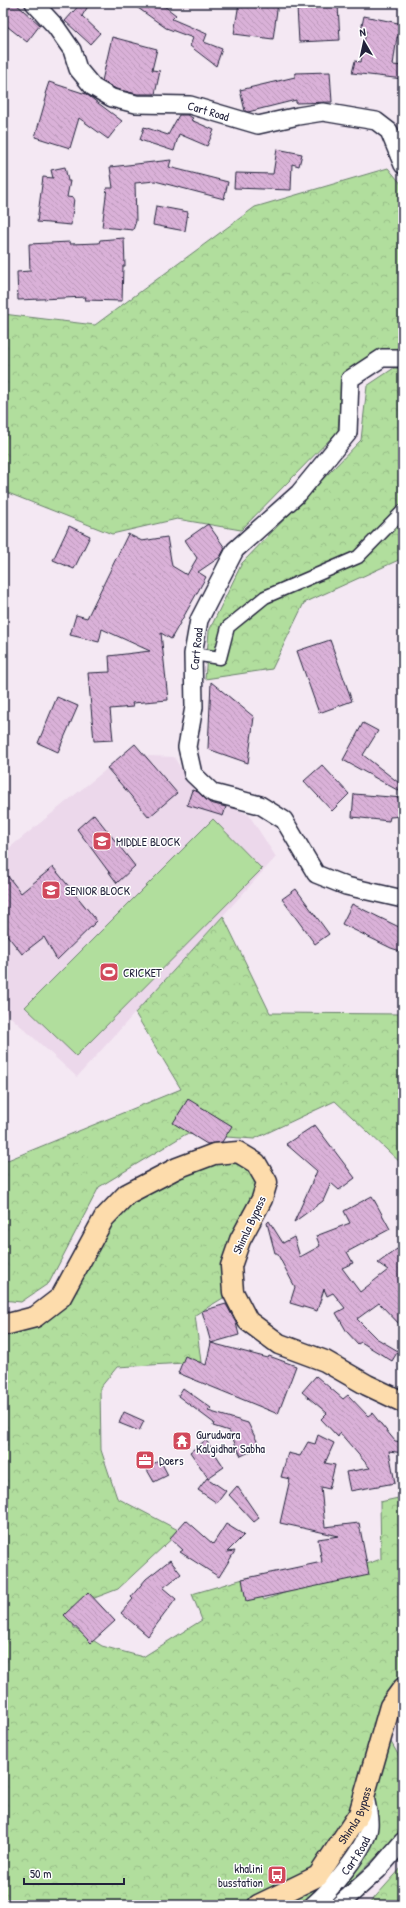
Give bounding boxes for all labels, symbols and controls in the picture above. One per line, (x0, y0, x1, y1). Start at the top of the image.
north arrow (344, 22, 384, 62)
text: N (358, 25, 367, 39)
street label: Cart Road (186, 96, 232, 125)
street label: Cart Road (185, 627, 207, 671)
school or university icon: MIDDLE BLOCK (91, 830, 113, 852)
place label: MIDDLE BLOCK (116, 833, 181, 850)
school or university icon: SENIOR BLOCK (40, 879, 62, 901)
place label: SENIOR BLOCK (65, 882, 131, 899)
sports icon: CRICKET (98, 961, 120, 983)
place label: CRICKET (123, 964, 162, 981)
street label: Shimla Bypass (228, 1193, 270, 1257)
place label: Gurudwara Kalgidhar Sabha (196, 1426, 265, 1457)
temple icon: Gurudwara Kalgidhar Sabha (171, 1430, 193, 1452)
office icon: Doers (134, 1449, 156, 1471)
place label: Doers (159, 1452, 184, 1469)
street label: Shimla Bypass (333, 1784, 375, 1847)
street label: Cart Road (336, 1833, 374, 1878)
scale bar (24, 1860, 124, 1886)
place label: khalini busstation (218, 1860, 263, 1891)
bus stop icon: khalini busstation (266, 1864, 288, 1886)
text: 50 m (30, 1865, 51, 1882)

